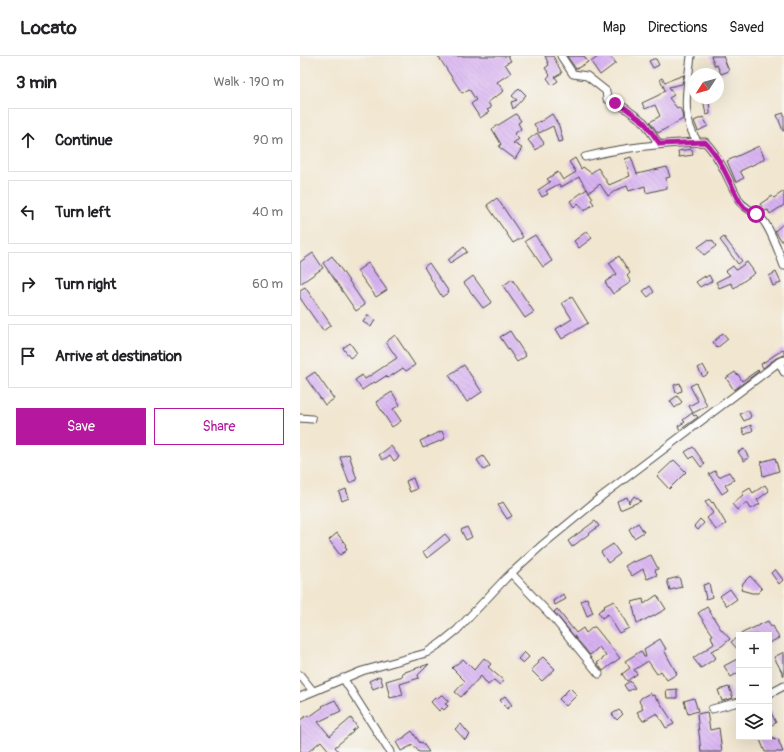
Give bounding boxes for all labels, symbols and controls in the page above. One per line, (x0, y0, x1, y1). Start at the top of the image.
text: Locato (20, 16, 77, 40)
text: Map (603, 19, 626, 36)
text: Directions (648, 19, 707, 36)
text: Saved (729, 19, 764, 36)
north arrow (688, 68, 724, 104)
text: 3 min (16, 72, 57, 93)
text: Walk · 190 m (213, 74, 284, 90)
route end (606, 94, 624, 112)
icon: ahead (17, 129, 39, 151)
text: Continue (55, 131, 113, 150)
text: 90 m (253, 132, 283, 148)
icon: left (17, 201, 39, 223)
text: Turn left (55, 203, 111, 222)
text: 40 m (252, 204, 283, 220)
route start (747, 205, 765, 223)
icon: right (17, 273, 39, 295)
text: Turn right (55, 275, 116, 294)
text: 60 m (252, 276, 283, 292)
icon: arrive (17, 345, 39, 367)
text: Arrive at destination (55, 347, 182, 366)
button: Save (16, 408, 146, 445)
button: Share (154, 408, 284, 445)
map controls (736, 632, 772, 740)
button: + (736, 632, 772, 668)
button: − (736, 668, 772, 704)
button: layers (736, 704, 772, 740)

